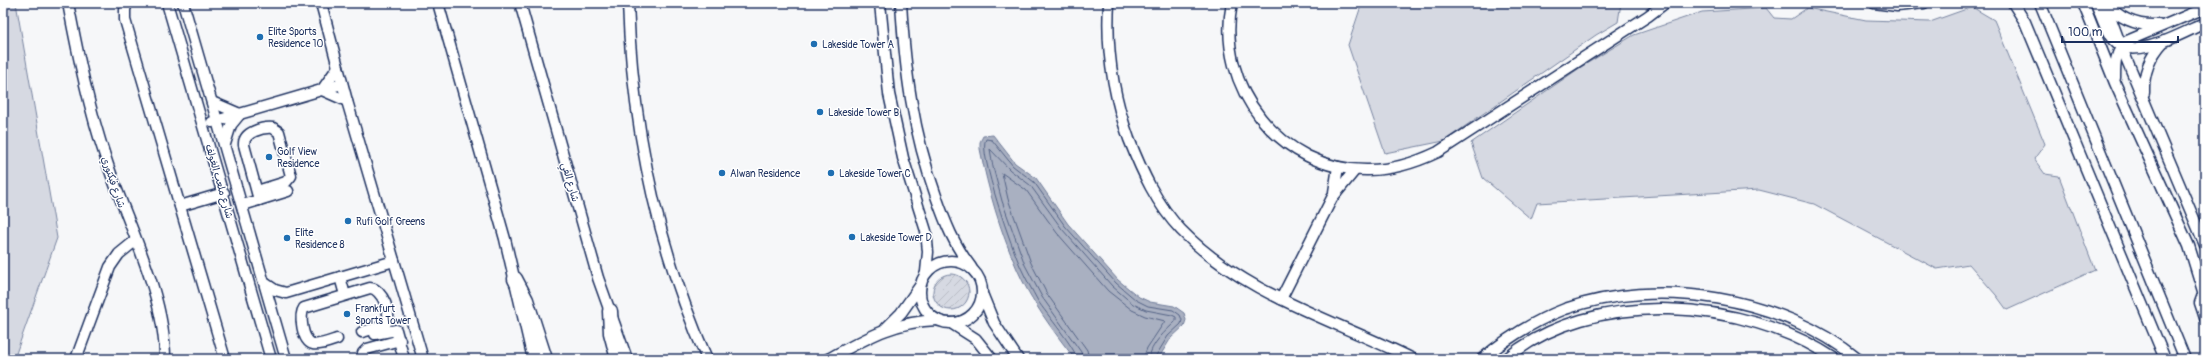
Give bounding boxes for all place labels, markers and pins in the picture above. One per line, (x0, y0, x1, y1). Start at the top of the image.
place label: Elite Sports Residence 10 (268, 26, 323, 50)
marker: Elite Sports Residence 10 (255, 32, 265, 42)
marker: Lakeside Tower A (809, 39, 819, 49)
place label: Lakeside Tower A (822, 39, 895, 51)
marker: Lakeside Tower B (815, 107, 825, 117)
place label: Lakeside Tower B (828, 107, 900, 119)
place label: Golf View Residence (277, 146, 319, 170)
marker: Golf View Residence (264, 152, 274, 162)
marker: Alwan Residence (717, 168, 727, 178)
place label: Alwan Residence (730, 168, 800, 180)
marker: Lakeside Tower C (826, 168, 836, 178)
place label: Lakeside Tower C (839, 168, 911, 180)
marker: Rufi Golf Greens (343, 216, 353, 226)
place label: Rufi Golf Greens (356, 216, 426, 228)
place label: Elite Residence 8 (295, 227, 345, 251)
marker: Lakeside Tower D (847, 232, 857, 242)
place label: Lakeside Tower D (860, 232, 932, 244)
marker: Elite Residence 8 (282, 233, 292, 243)
place label: Frankfurt Sports Tower (355, 303, 411, 327)
marker: Frankfurt Sports Tower (342, 309, 352, 319)

